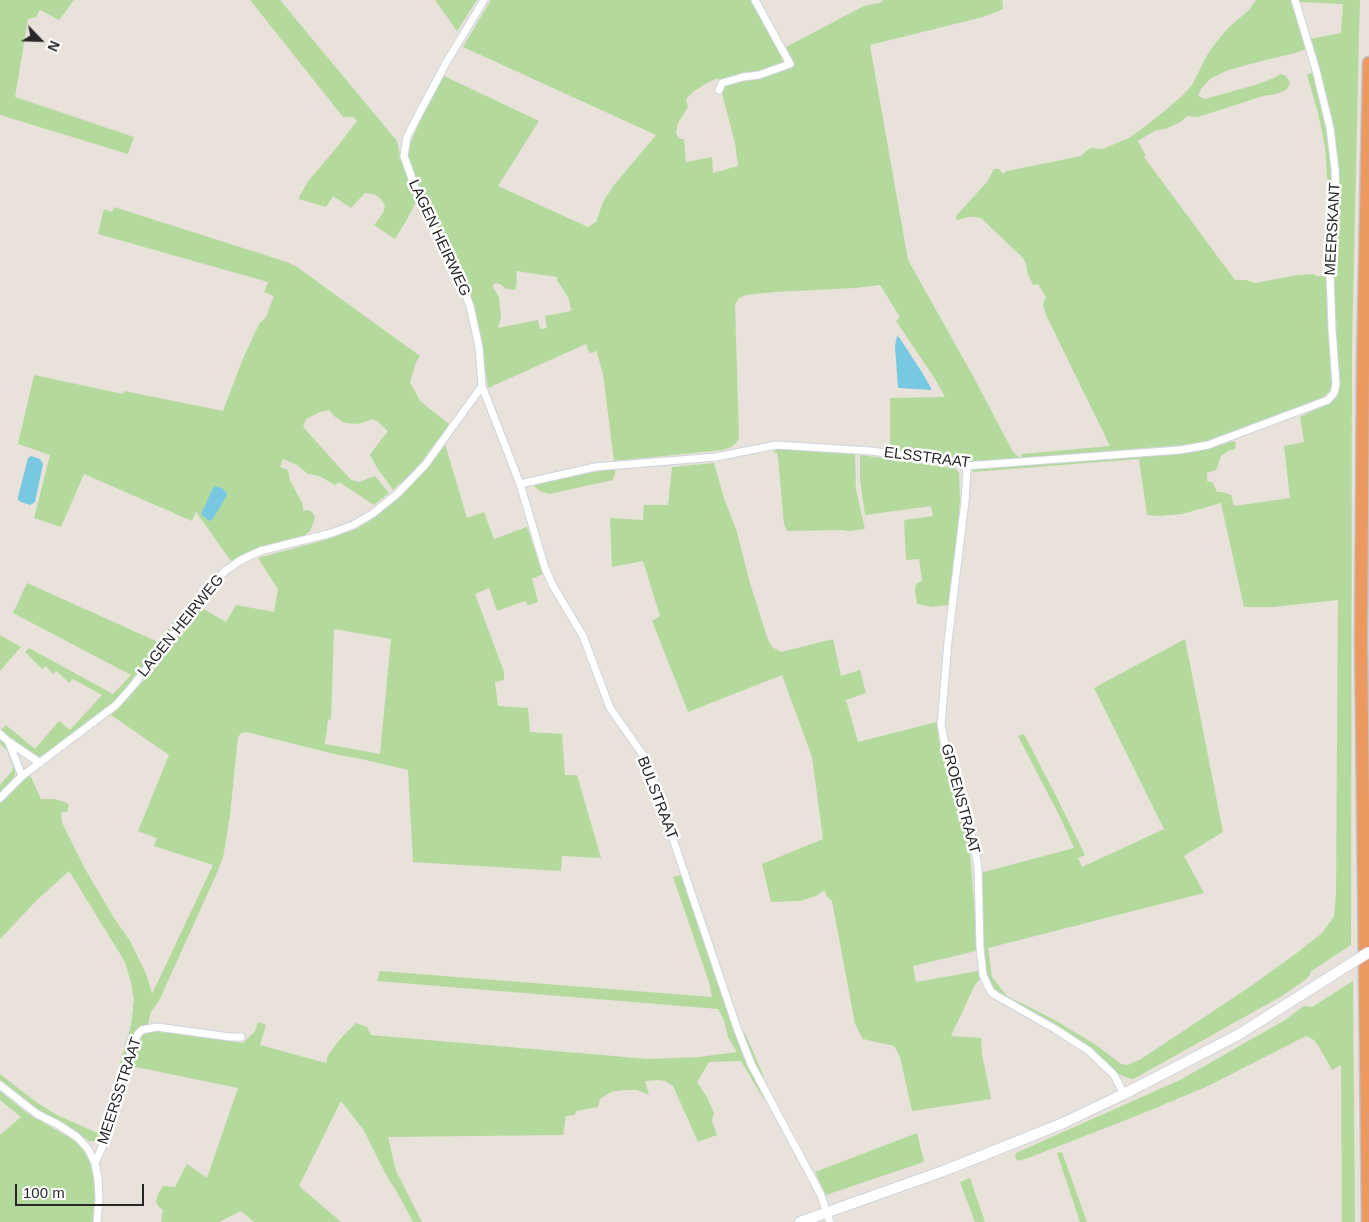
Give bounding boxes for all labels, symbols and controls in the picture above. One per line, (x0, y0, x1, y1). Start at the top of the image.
north arrow (15, 15, 65, 65)
text: N (44, 38, 63, 54)
street label: LAGEN HEIRWEG (404, 177, 474, 299)
street label: MEERSKANT (1322, 182, 1344, 276)
street label: ELSSTRAAT (883, 444, 971, 472)
street label: LAGEN HEIRWEG (134, 571, 228, 681)
street label: GROENSTRAAT (937, 742, 983, 856)
street label: BULSTRAAT (633, 754, 681, 842)
street label: MEERSSTRAAT (94, 1035, 146, 1147)
scale bar (18, 1174, 146, 1206)
text: 100 m (23, 1184, 65, 1201)

